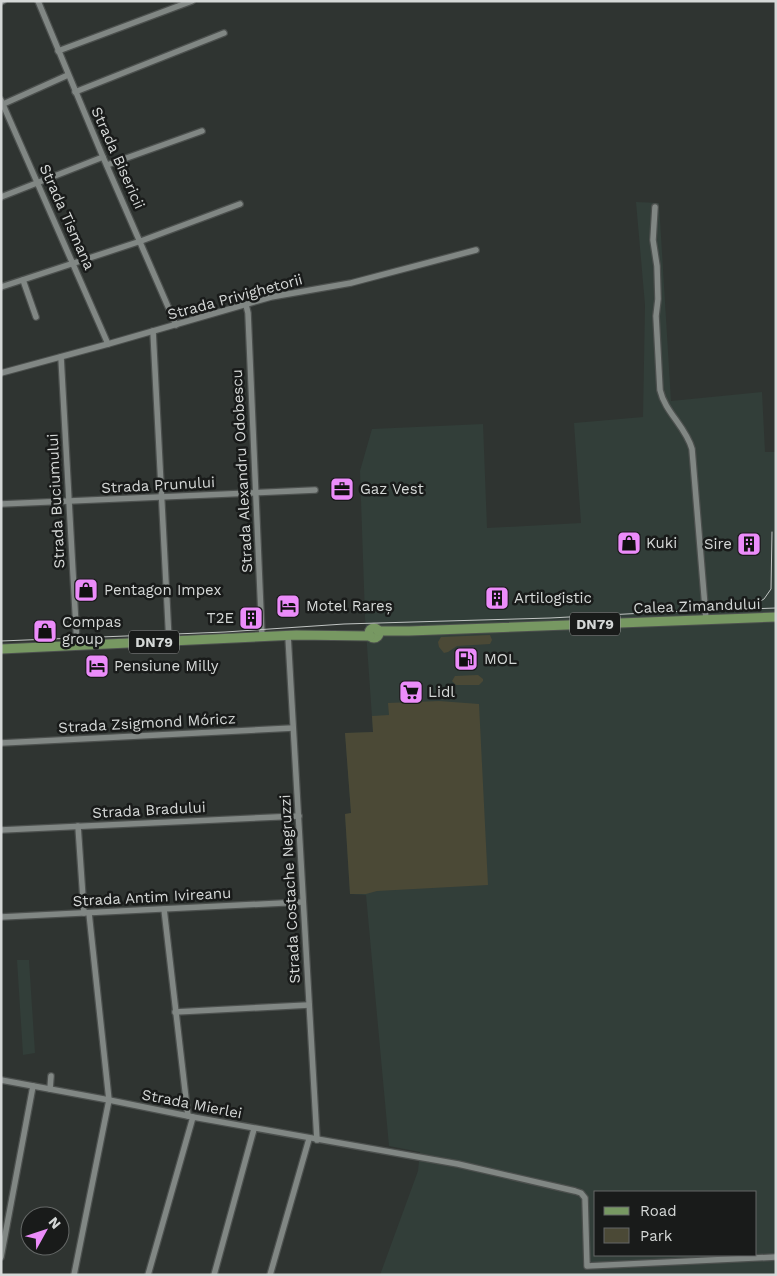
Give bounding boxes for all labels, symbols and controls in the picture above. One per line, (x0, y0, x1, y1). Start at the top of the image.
street label: Strada Bisericii (87, 104, 149, 212)
street label: Strada Tismana (36, 161, 99, 273)
street label: Strada Privighetorii (165, 270, 305, 324)
street label: Strada Alexandru Odobescu (228, 369, 256, 573)
street label: Strada Buciumului (43, 433, 69, 569)
street label: Strada Prunului (101, 473, 215, 497)
office icon: Gaz Vest (329, 476, 355, 502)
place label: Gaz Vest (360, 480, 425, 498)
shop icon: Kuki (616, 530, 642, 556)
building icon: Sire (736, 531, 762, 557)
place label: Kuki (646, 534, 677, 552)
place label: Sire (704, 535, 732, 553)
shop icon: Pentagon Impex (73, 577, 99, 603)
place label: Pentagon Impex (104, 581, 221, 599)
building icon: Artilogistic (484, 585, 510, 611)
place label: Artilogistic (514, 589, 592, 607)
hotel icon: Motel Rareș (275, 593, 301, 619)
street label: Calea Zimandului (633, 595, 761, 617)
place label: Motel Rareș (306, 597, 393, 615)
building icon: T2E (238, 605, 264, 631)
place label: T2E (207, 609, 234, 627)
road number: DN79 (570, 612, 620, 636)
place label: Compas group (62, 613, 121, 648)
shop icon: Compas group (32, 618, 58, 644)
road number: DN79 (129, 630, 179, 654)
fuel station icon: MOL (453, 646, 479, 672)
place label: MOL (484, 650, 517, 668)
hotel icon: Pensiune Milly (84, 653, 110, 679)
place label: Pensiune Milly (114, 657, 219, 675)
supermarket icon: Lidl (398, 679, 424, 705)
place label: Lidl (428, 683, 455, 701)
street label: Strada Zsigmond Móricz (58, 709, 236, 737)
street label: Strada Costache Negruzzi (276, 794, 304, 984)
street label: Strada Bradului (92, 798, 206, 822)
street label: Strada Antim Ivireanu (72, 884, 232, 910)
street label: Strada Mierlei (140, 1085, 244, 1123)
legend (594, 1191, 757, 1256)
text: Road (640, 1202, 677, 1220)
north arrow (20, 1206, 70, 1256)
text: N (45, 1214, 64, 1232)
text: Park (640, 1227, 673, 1245)

